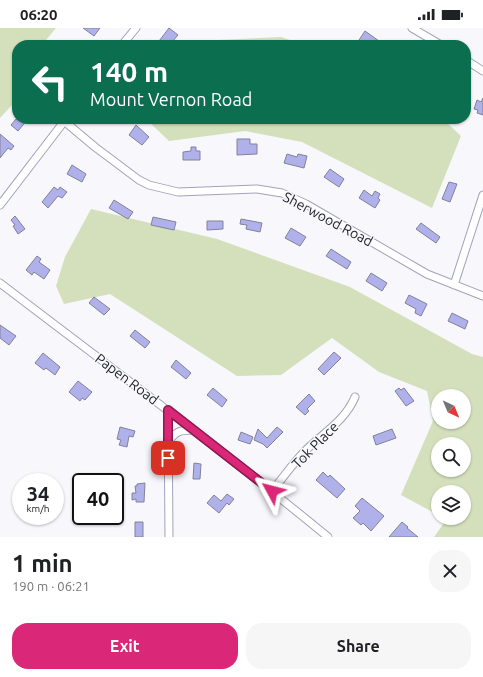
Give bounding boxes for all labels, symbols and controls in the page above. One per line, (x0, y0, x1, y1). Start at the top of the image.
text: 06:20 (20, 6, 58, 23)
icon: left (24, 56, 76, 108)
text: 140 m (90, 56, 168, 87)
text: Mount Vernon Road (90, 89, 252, 109)
street label: Sherwood Road (280, 189, 376, 249)
street label: Papen Road (92, 350, 162, 408)
north arrow (431, 389, 471, 429)
map controls (431, 389, 471, 525)
street label: Tok Place (288, 418, 342, 472)
button: search (431, 437, 471, 477)
pin (151, 441, 185, 475)
icon: arrive (157, 447, 179, 469)
position arrow (251, 470, 293, 512)
speed limit sign: 40 (72, 473, 124, 525)
text: 34 (27, 482, 49, 505)
button: layers (431, 485, 471, 525)
text: km/h (26, 503, 50, 514)
text: 1 min (12, 550, 73, 577)
button: close (429, 550, 471, 592)
text: 190 m · 06:21 (12, 579, 90, 593)
button: Exit (12, 623, 238, 669)
button: Share (246, 623, 471, 669)

